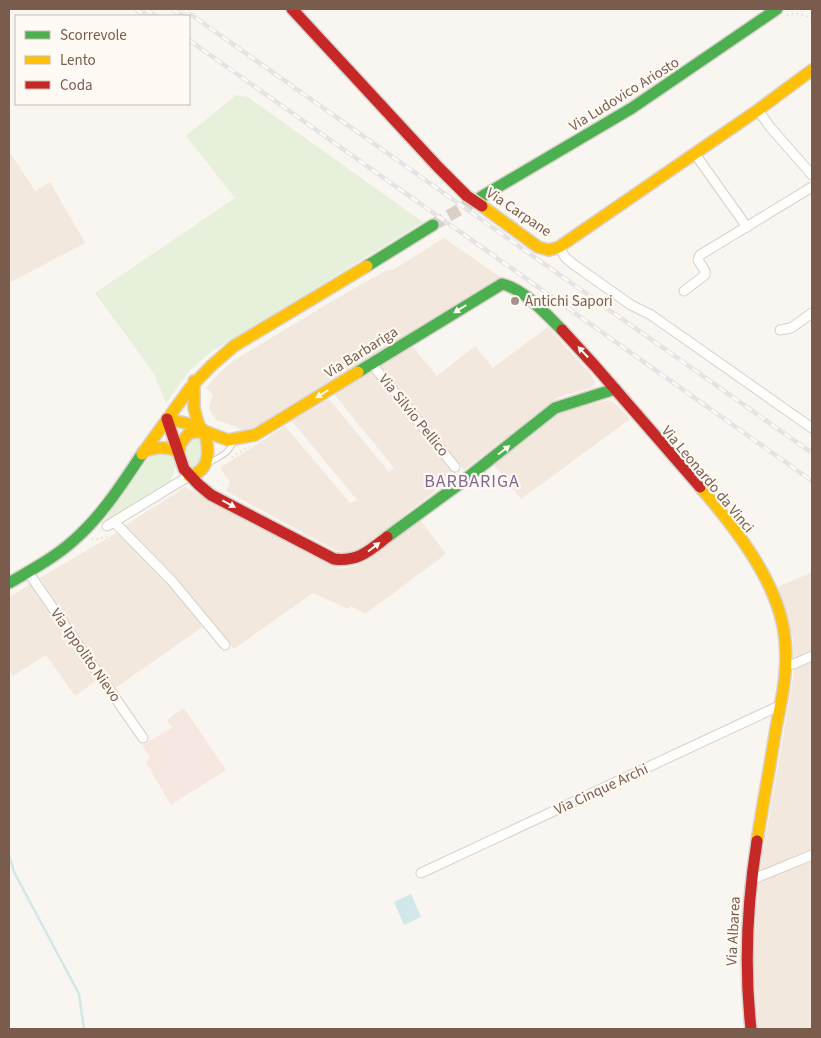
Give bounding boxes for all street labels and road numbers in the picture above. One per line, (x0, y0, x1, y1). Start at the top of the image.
street label: Via Ludovico Ariosto (565, 52, 683, 137)
street label: Via Carpane (482, 183, 556, 242)
street label: Via Barbariga (321, 322, 402, 383)
street label: Via Silvio Pellico (374, 369, 454, 461)
street label: Via Leonardo da Vinci (657, 421, 759, 537)
street label: Via Ippolito Nievo (45, 604, 126, 706)
street label: Via Cinque Archi (551, 759, 652, 820)
street label: Via Albarea (721, 896, 746, 966)

